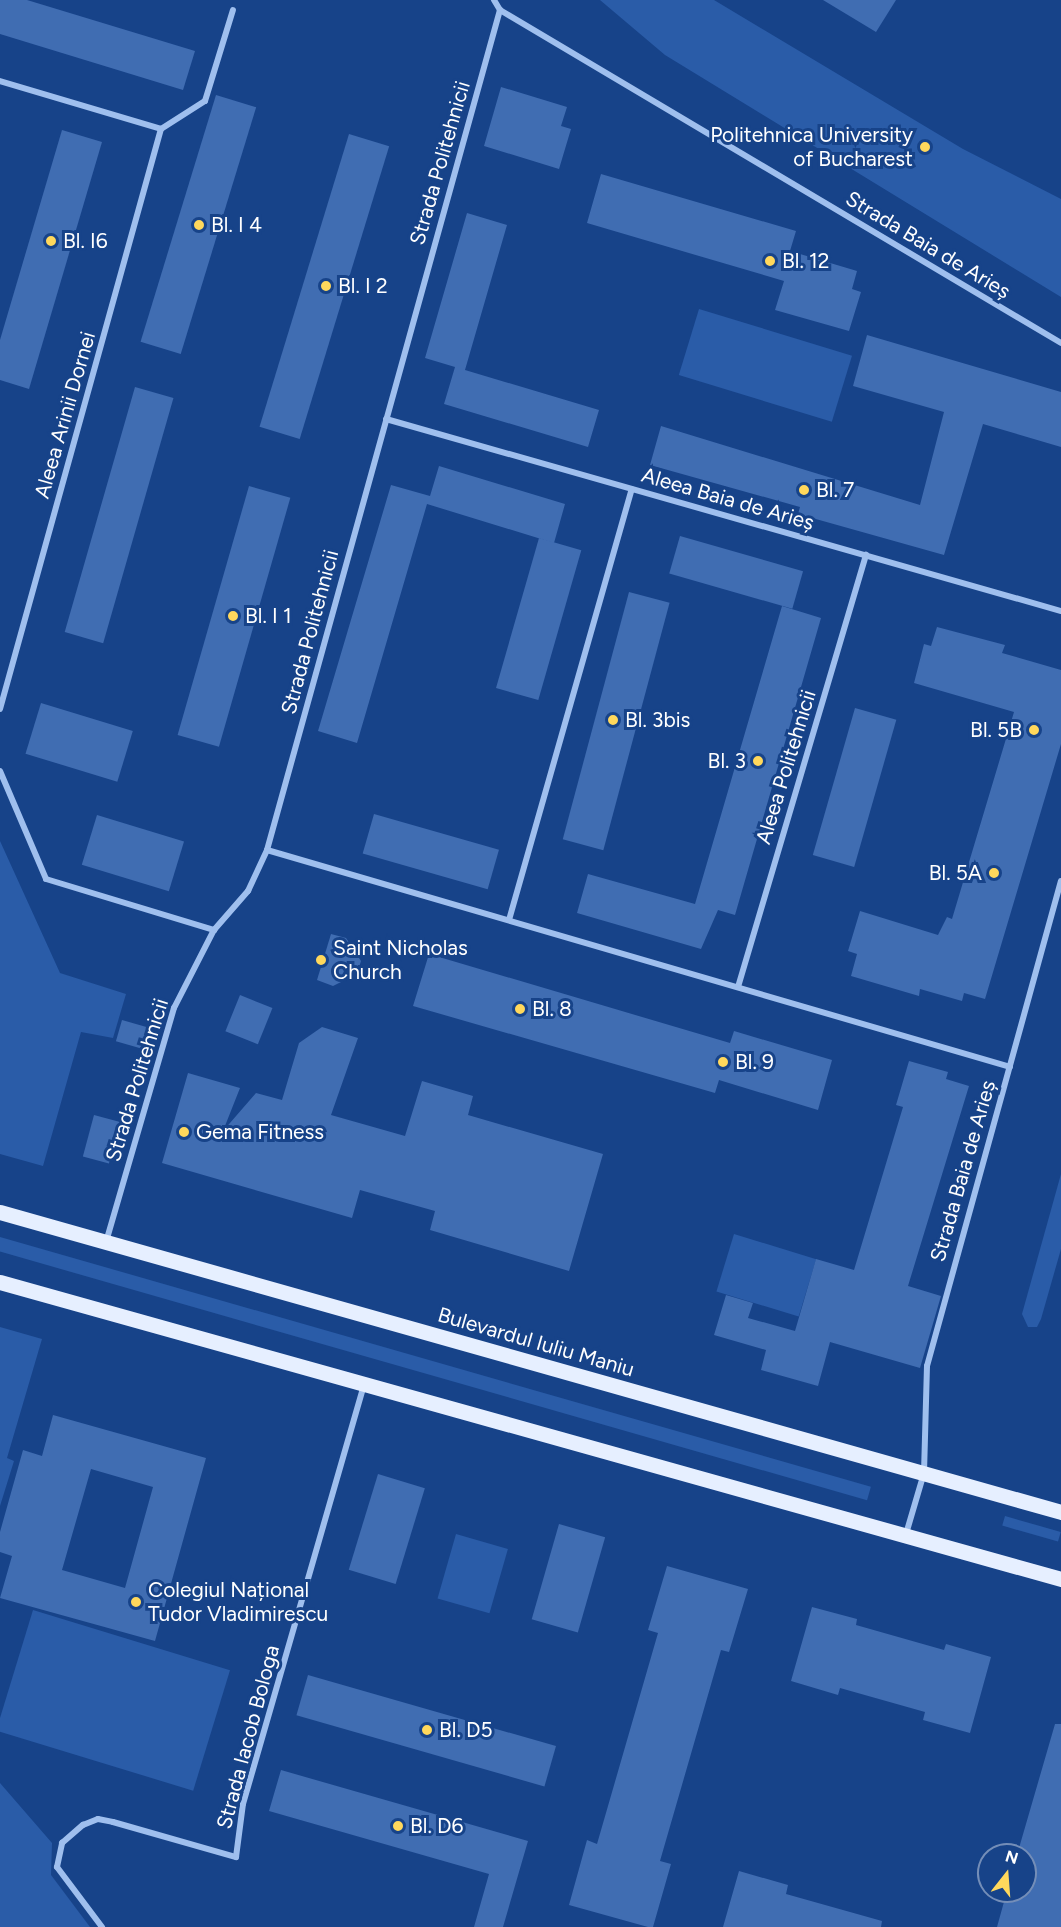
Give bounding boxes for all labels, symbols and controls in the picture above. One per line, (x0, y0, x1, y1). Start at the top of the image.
street label: Strada Politehnicii (405, 78, 475, 248)
place label: Politehnica University of Bucharest (710, 122, 913, 172)
marker: Politehnica University of Bucharest (918, 140, 932, 154)
street label: Strada Baia de Arieș (841, 186, 1015, 304)
place label: Bl. I 4 (211, 212, 262, 238)
marker: Bl. I 4 (192, 218, 206, 232)
place label: Bl. I6 (63, 228, 108, 254)
marker: Bl. I6 (44, 234, 58, 248)
place label: Bl. 12 (782, 248, 829, 274)
marker: Bl. 12 (763, 254, 777, 268)
place label: Bl. I 2 (338, 273, 388, 299)
marker: Bl. I 2 (319, 279, 333, 293)
street label: Aleea Arinii Dornei (29, 329, 101, 501)
street label: Aleea Baia de Arieș (639, 462, 817, 536)
place label: Bl. 7 (816, 477, 854, 503)
marker: Bl. 7 (797, 483, 811, 497)
street label: Strada Politehnicii (276, 547, 344, 717)
place label: Bl. I 1 (245, 603, 292, 629)
marker: Bl. I 1 (226, 609, 240, 623)
street label: Aleea Politehnicii (751, 687, 821, 847)
place label: Bl. 3bis (625, 707, 690, 733)
marker: Bl. 3bis (606, 713, 620, 727)
place label: Bl. 5B (970, 717, 1022, 743)
marker: Bl. 5B (1027, 723, 1041, 737)
place label: Bl. 3 (708, 748, 746, 774)
marker: Bl. 3 (751, 754, 765, 768)
place label: Bl. 5A (929, 860, 982, 886)
marker: Bl. 5A (987, 866, 1001, 880)
place label: Saint Nicholas Church (333, 935, 468, 985)
marker: Saint Nicholas Church (314, 953, 328, 967)
street label: Strada Politehnicii (100, 995, 174, 1165)
place label: Bl. 8 (532, 996, 572, 1022)
marker: Bl. 8 (513, 1002, 527, 1016)
place label: Bl. 9 (735, 1049, 774, 1075)
marker: Bl. 9 (716, 1055, 730, 1069)
street label: Strada Baia de Arieș (925, 1077, 1001, 1265)
place label: Gema Fitness (196, 1119, 324, 1145)
marker: Gema Fitness (177, 1125, 191, 1139)
street label: Bulevardul Iuliu Maniu (435, 1302, 637, 1382)
place label: Colegiul Național Tudor Vladimirescu (148, 1577, 328, 1627)
marker: Colegiul Național Tudor Vladimirescu (129, 1595, 143, 1609)
street label: Strada Iacob Bologa (211, 1642, 285, 1832)
place label: Bl. D5 (439, 1717, 493, 1743)
marker: Bl. D5 (420, 1723, 434, 1737)
place label: Bl. D6 (410, 1813, 463, 1839)
marker: Bl. D6 (391, 1819, 405, 1833)
north arrow (977, 1843, 1037, 1903)
text: N (1003, 1846, 1021, 1868)

